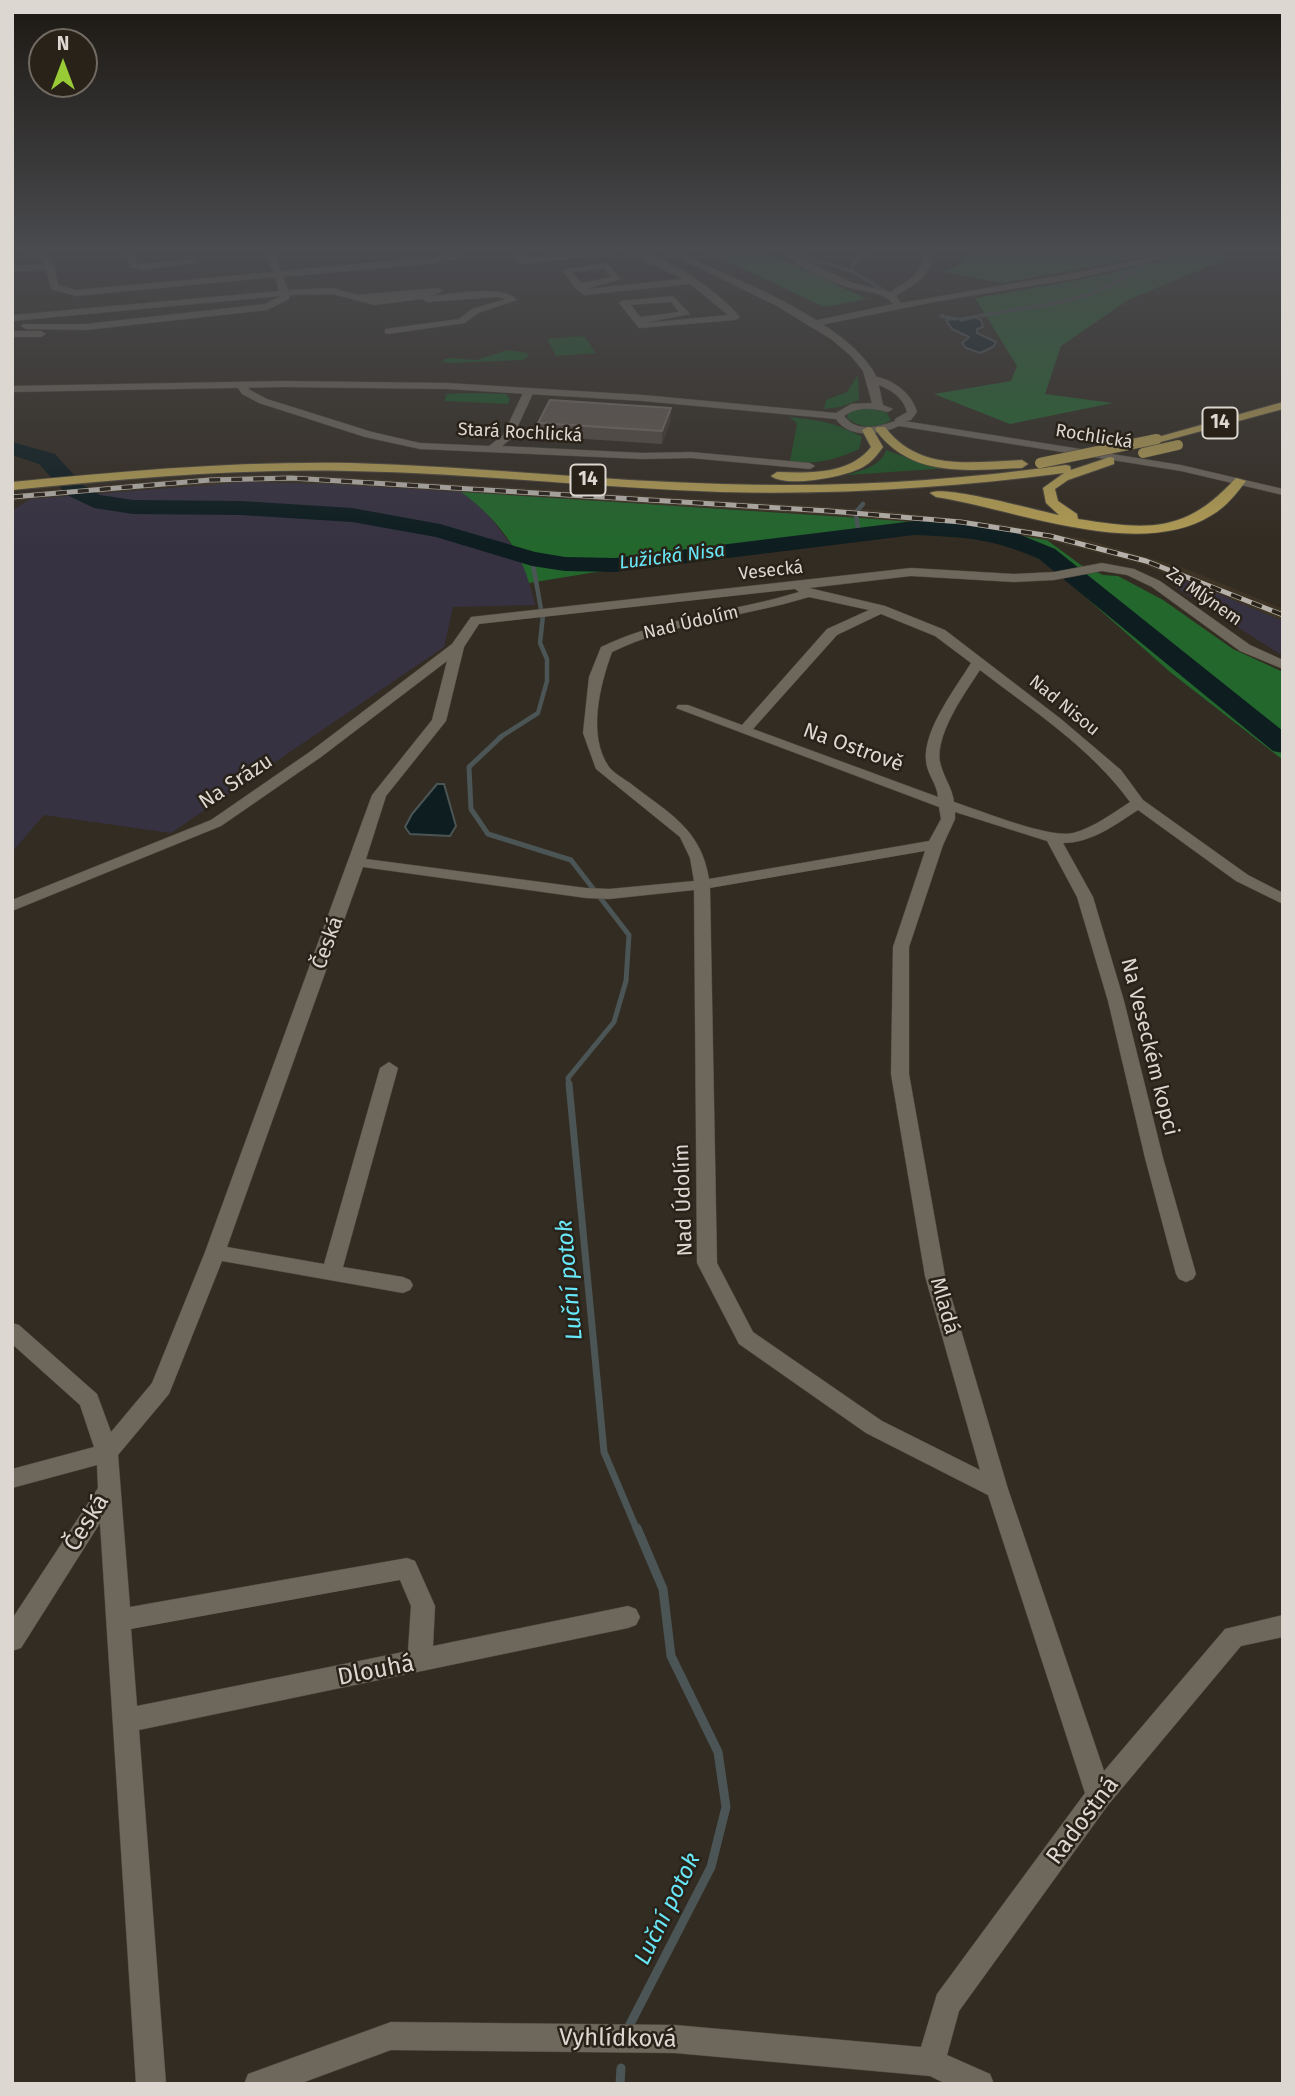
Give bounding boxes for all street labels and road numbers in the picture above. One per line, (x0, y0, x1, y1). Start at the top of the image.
road number: 14 (1202, 408, 1238, 438)
street label: Stará Rochlická (457, 419, 583, 447)
street label: Rochlická (1054, 420, 1134, 454)
road number: 14 (570, 464, 606, 495)
street label: Vesecká (738, 557, 804, 585)
street label: Za Mlýnem (1162, 563, 1246, 631)
street label: Nad Údolím (642, 602, 740, 644)
street label: Nad Nisou (1024, 671, 1104, 741)
street label: Na Ostrově (800, 718, 906, 778)
street label: Na Srázu (194, 749, 278, 815)
street label: Česká (307, 913, 349, 973)
street label: Na Veseckém kopci (1115, 956, 1183, 1138)
street label: Nad Údolím (669, 1143, 699, 1257)
street label: Mladá (924, 1275, 964, 1337)
street label: Česká (58, 1489, 116, 1557)
street label: Dlouhá (335, 1649, 417, 1693)
street label: Radostná (1041, 1771, 1125, 1871)
street label: Vyhlídková (559, 2024, 677, 2054)

